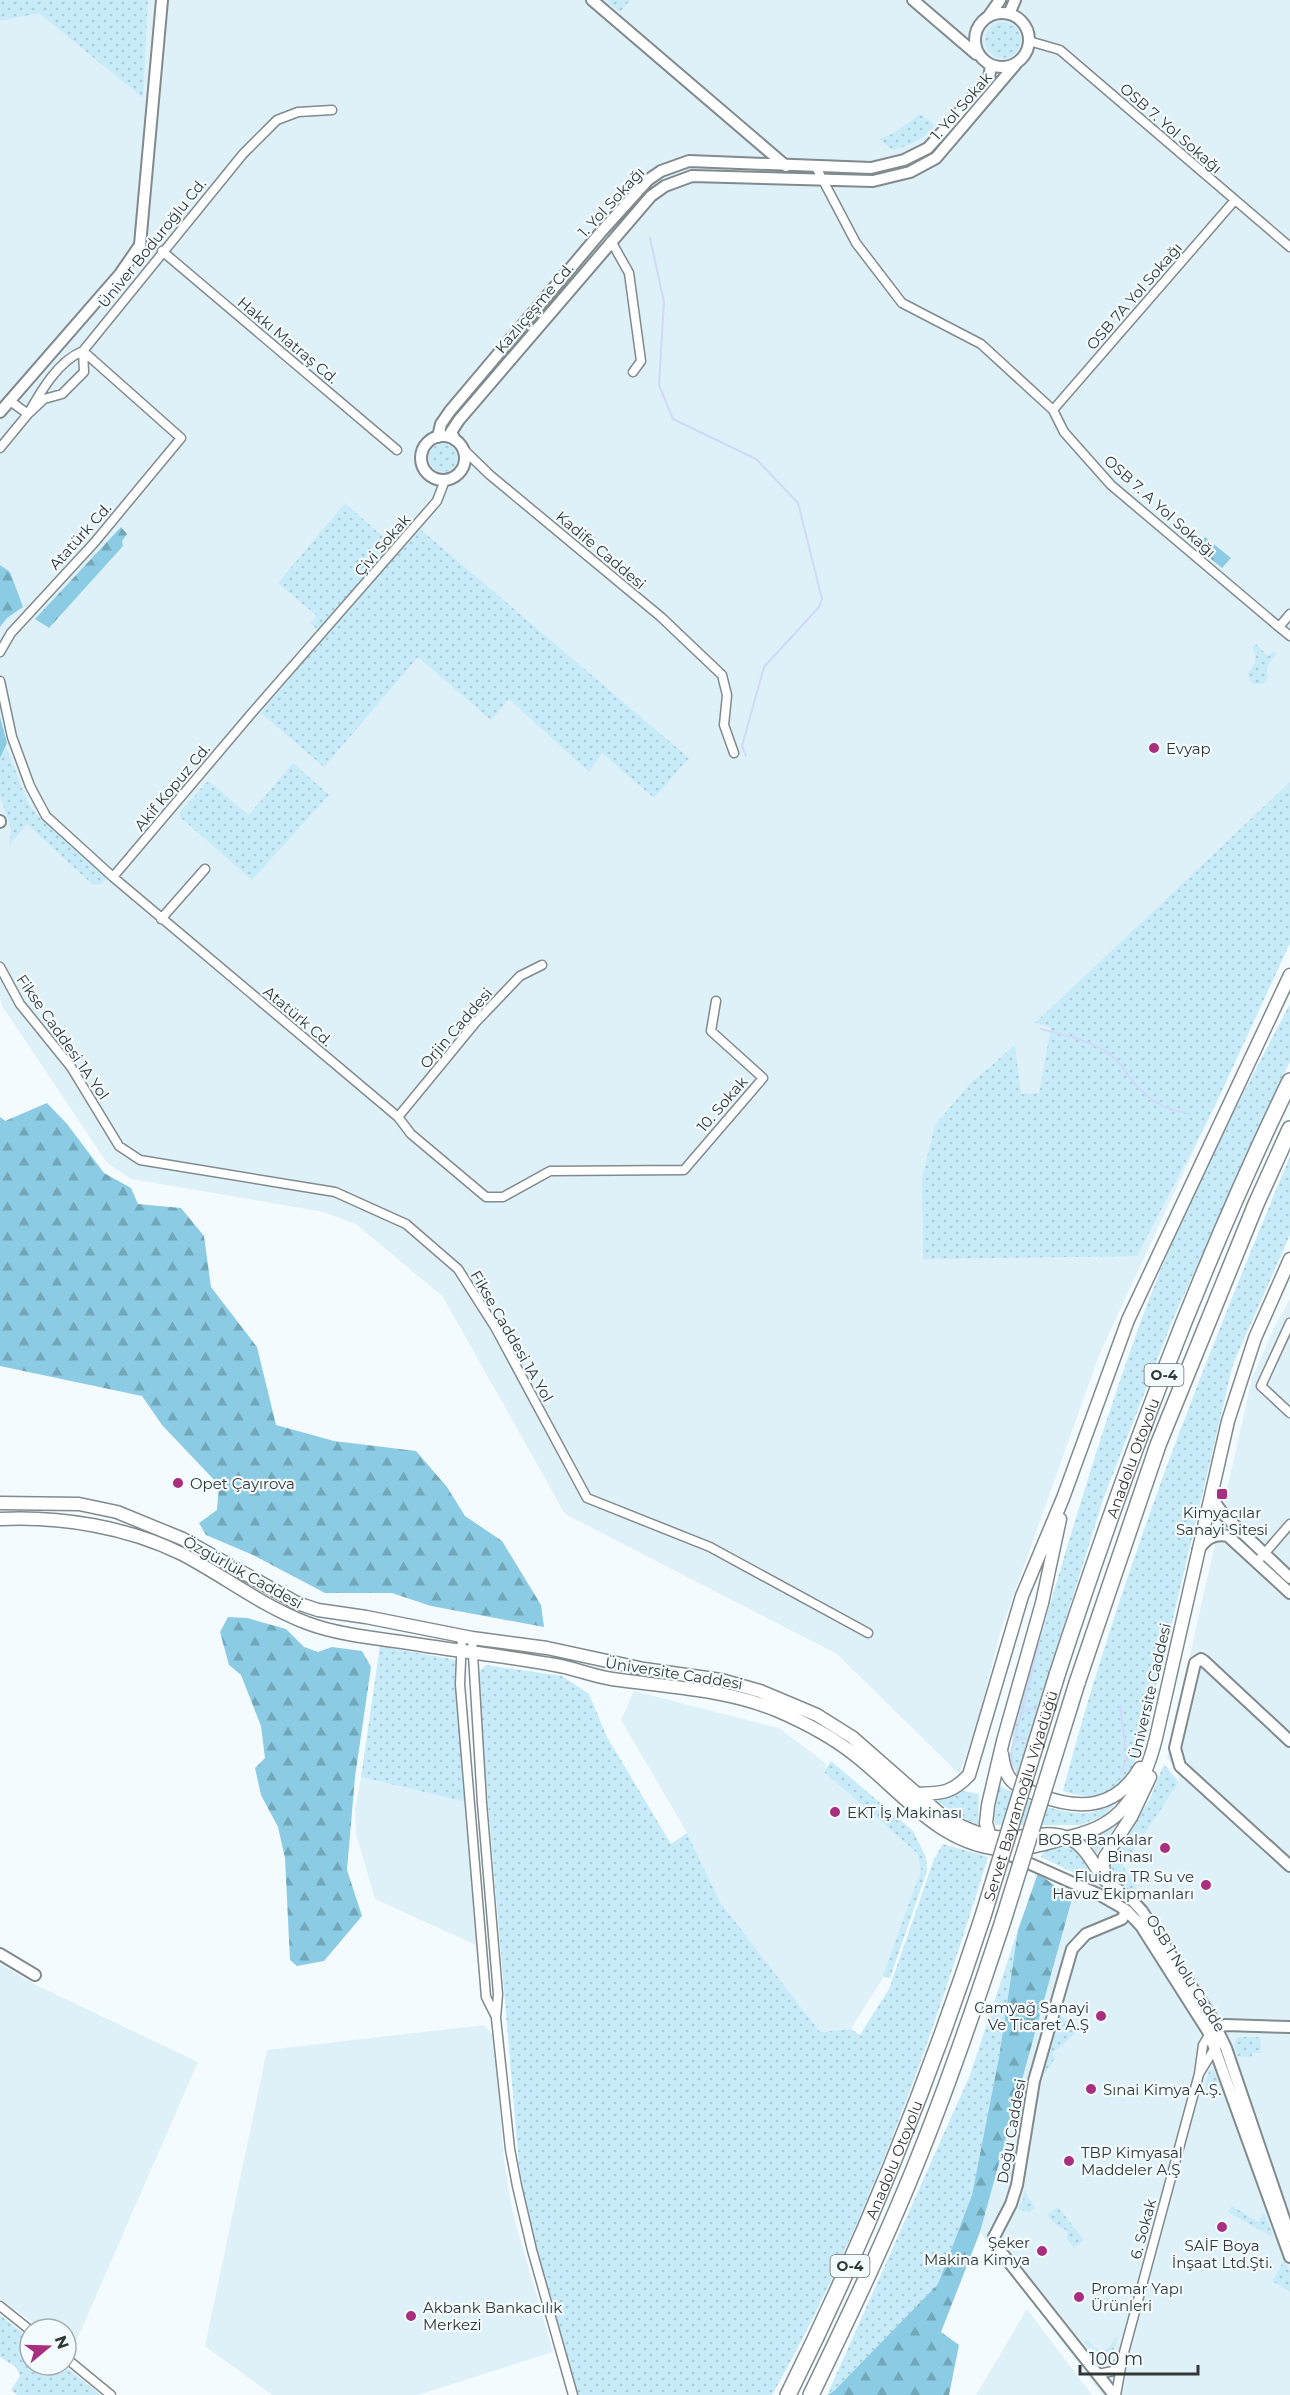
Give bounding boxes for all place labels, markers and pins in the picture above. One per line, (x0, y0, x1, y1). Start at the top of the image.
place label: Evyap (1166, 739, 1211, 758)
marker: Evyap (1147, 741, 1161, 755)
place label: Opet Çayırova (190, 1474, 295, 1493)
marker: Opet Çayırova (171, 1476, 185, 1490)
marker: Kimyacılar Sanayi Sitesi (1215, 1487, 1229, 1501)
place label: Kimyacılar Sanayi Sitesi (1176, 1503, 1268, 1539)
place label: EKT İş Makinası (847, 1803, 962, 1822)
marker: EKT İş Makinası (828, 1805, 842, 1819)
place label: BOSB Bankalar Binası (1038, 1830, 1153, 1866)
marker: BOSB Bankalar Binası (1158, 1841, 1172, 1855)
place label: Fluidra TR Su ve Havuz Ekipmanları (1052, 1867, 1194, 1903)
marker: Fluidra TR Su ve Havuz Ekipmanları (1199, 1878, 1213, 1892)
place label: Camyağ Sanayi Ve Ticaret A.Ş (974, 1998, 1089, 2034)
marker: Camyağ Sanayi Ve Ticaret A.Ş (1094, 2009, 1108, 2023)
place label: Sınai Kimya A.Ş. (1103, 2080, 1221, 2099)
marker: Sınai Kimya A.Ş. (1084, 2082, 1098, 2096)
place label: TBP Kimyasal Maddeler A.Ş (1081, 2143, 1183, 2179)
marker: TBP Kimyasal Maddeler A.Ş (1062, 2154, 1076, 2168)
marker: SAİF Boya İnşaat Ltd.Şti. (1215, 2220, 1229, 2234)
place label: Şeker Makina Kimya (924, 2233, 1030, 2269)
place label: SAİF Boya İnşaat Ltd.Şti. (1172, 2236, 1272, 2272)
marker: Şeker Makina Kimya (1035, 2244, 1049, 2258)
place label: Promar Yapı Ürünleri (1091, 2279, 1183, 2315)
marker: Promar Yapı Ürünleri (1072, 2290, 1086, 2304)
place label: Akbank Bankacılık Merkezi (423, 2298, 562, 2334)
marker: Akbank Bankacılık Merkezi (404, 2309, 418, 2323)

